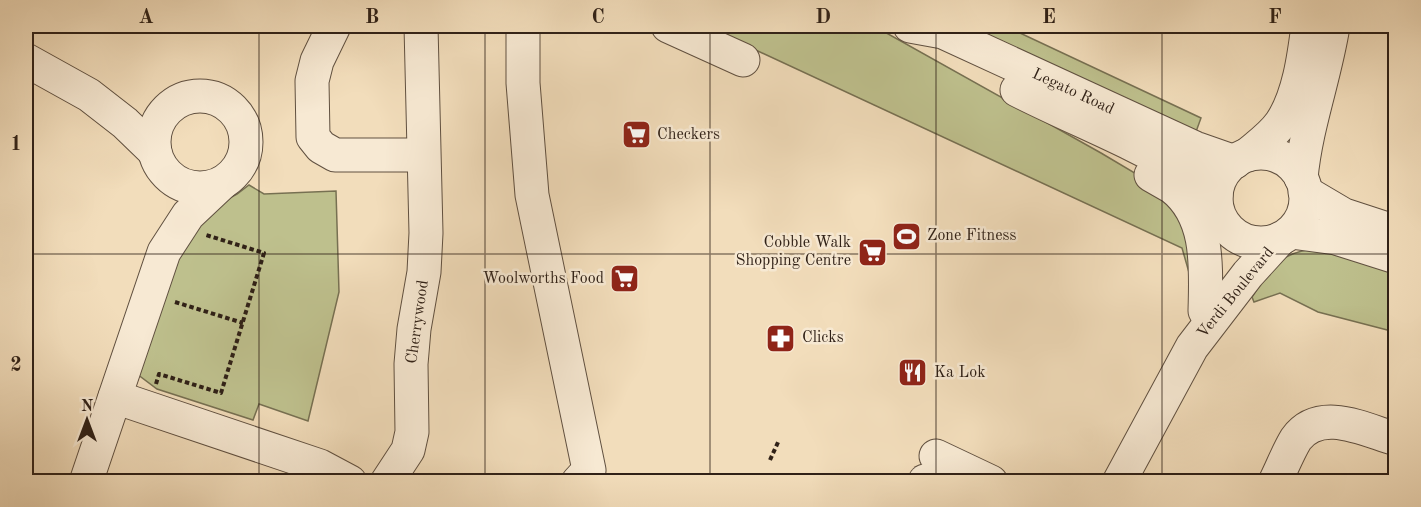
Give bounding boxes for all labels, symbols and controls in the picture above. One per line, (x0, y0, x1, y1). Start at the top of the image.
text: A (138, 8, 154, 28)
text: B (365, 8, 379, 28)
text: C (591, 8, 605, 28)
text: D (815, 8, 831, 28)
text: E (1042, 8, 1056, 28)
text: F (1268, 8, 1282, 28)
street label: Legato Road (1030, 66, 1116, 118)
supermarket icon: Checkers (620, 119, 652, 151)
place label: Checkers (657, 127, 720, 143)
text: 1 (10, 135, 22, 155)
sports icon: Zone Fitness (890, 220, 922, 252)
place label: Zone Fitness (927, 228, 1017, 244)
place label: Cobble Walk Shopping Centre (736, 235, 851, 269)
supermarket icon: Cobble Walk Shopping Centre (856, 236, 888, 268)
street label: Verdi Boulevard (1195, 244, 1277, 342)
supermarket icon: Woolworths Food (609, 263, 641, 295)
place label: Woolworths Food (482, 271, 604, 287)
street label: Cherrywood (404, 279, 432, 365)
pharmacy icon: Clicks (765, 322, 797, 354)
place label: Clicks (802, 330, 844, 346)
text: 2 (10, 356, 22, 376)
restaurant icon: Ka Lok (897, 357, 929, 389)
place label: Ka Lok (934, 365, 985, 381)
north arrow (57, 390, 117, 450)
text: N (81, 399, 94, 415)

